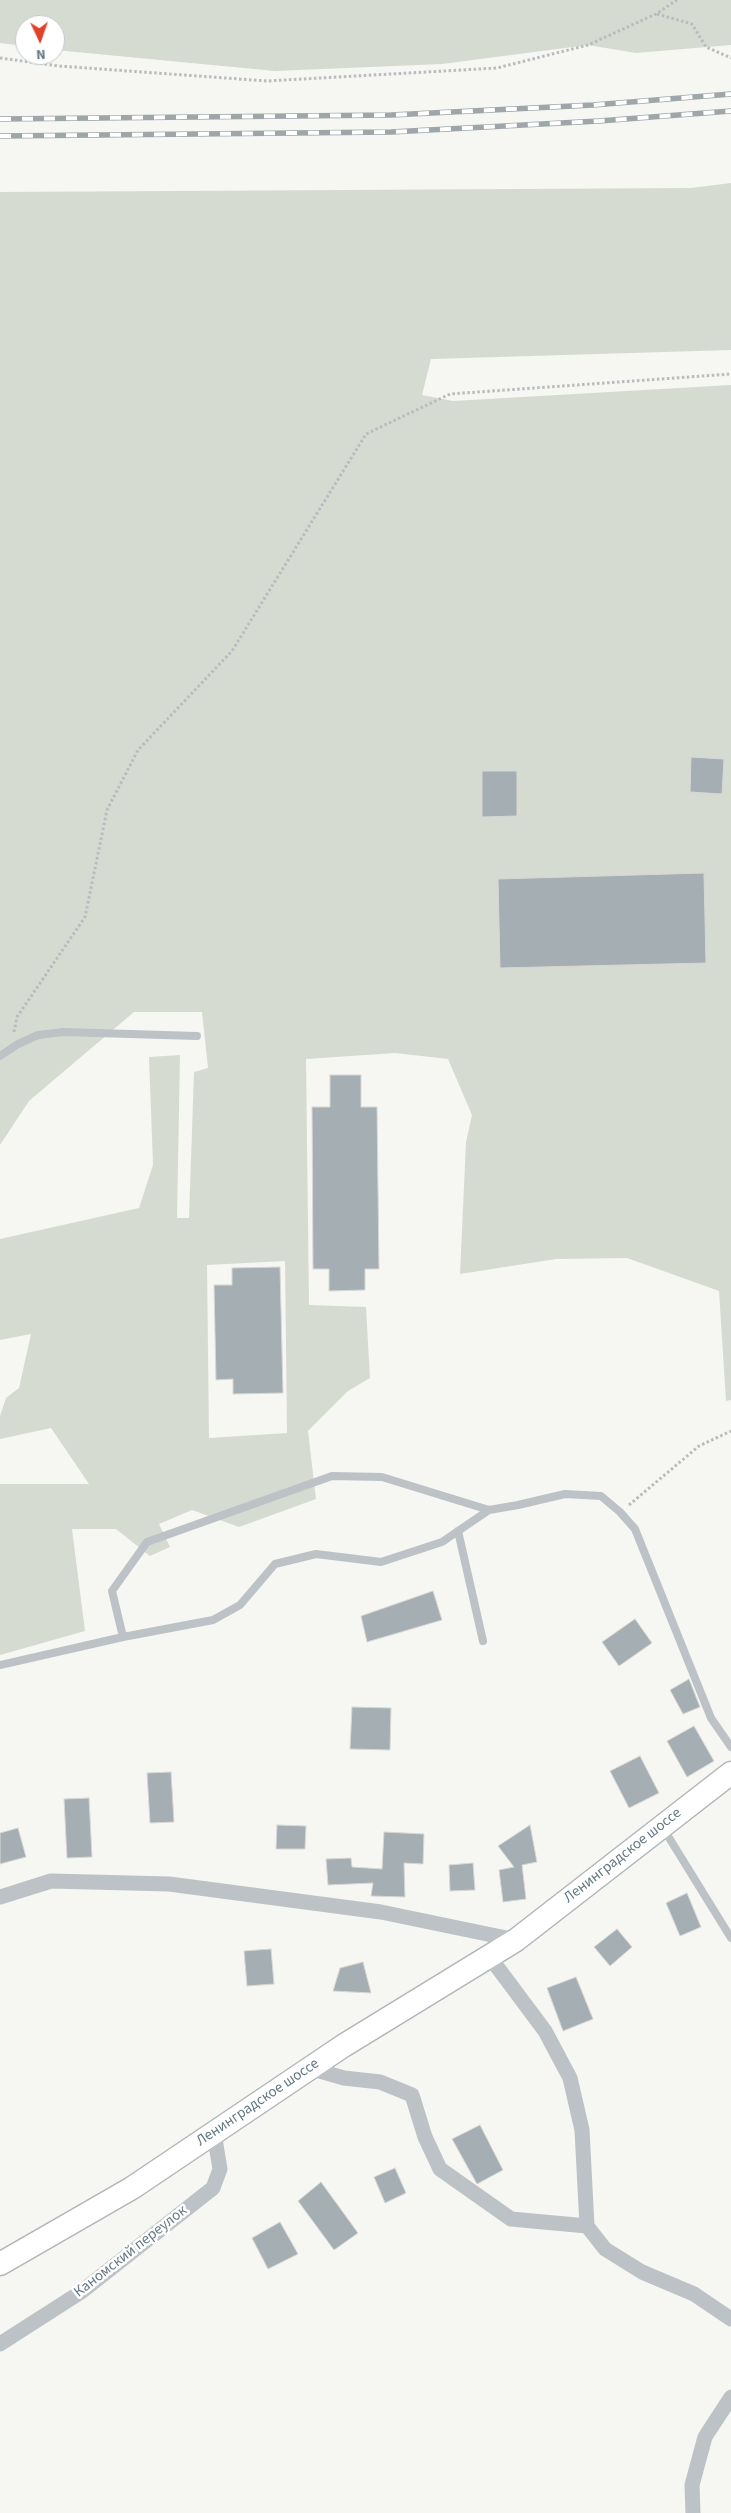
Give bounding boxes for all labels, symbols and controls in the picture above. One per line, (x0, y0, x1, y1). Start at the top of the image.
north arrow (15, 15, 65, 65)
text: N (36, 44, 46, 64)
street label: Ленинградское шоссе (561, 1804, 685, 1908)
street label: Ленинградское шоссе (193, 2055, 323, 2151)
street label: Каномский переулок (71, 2202, 191, 2302)

